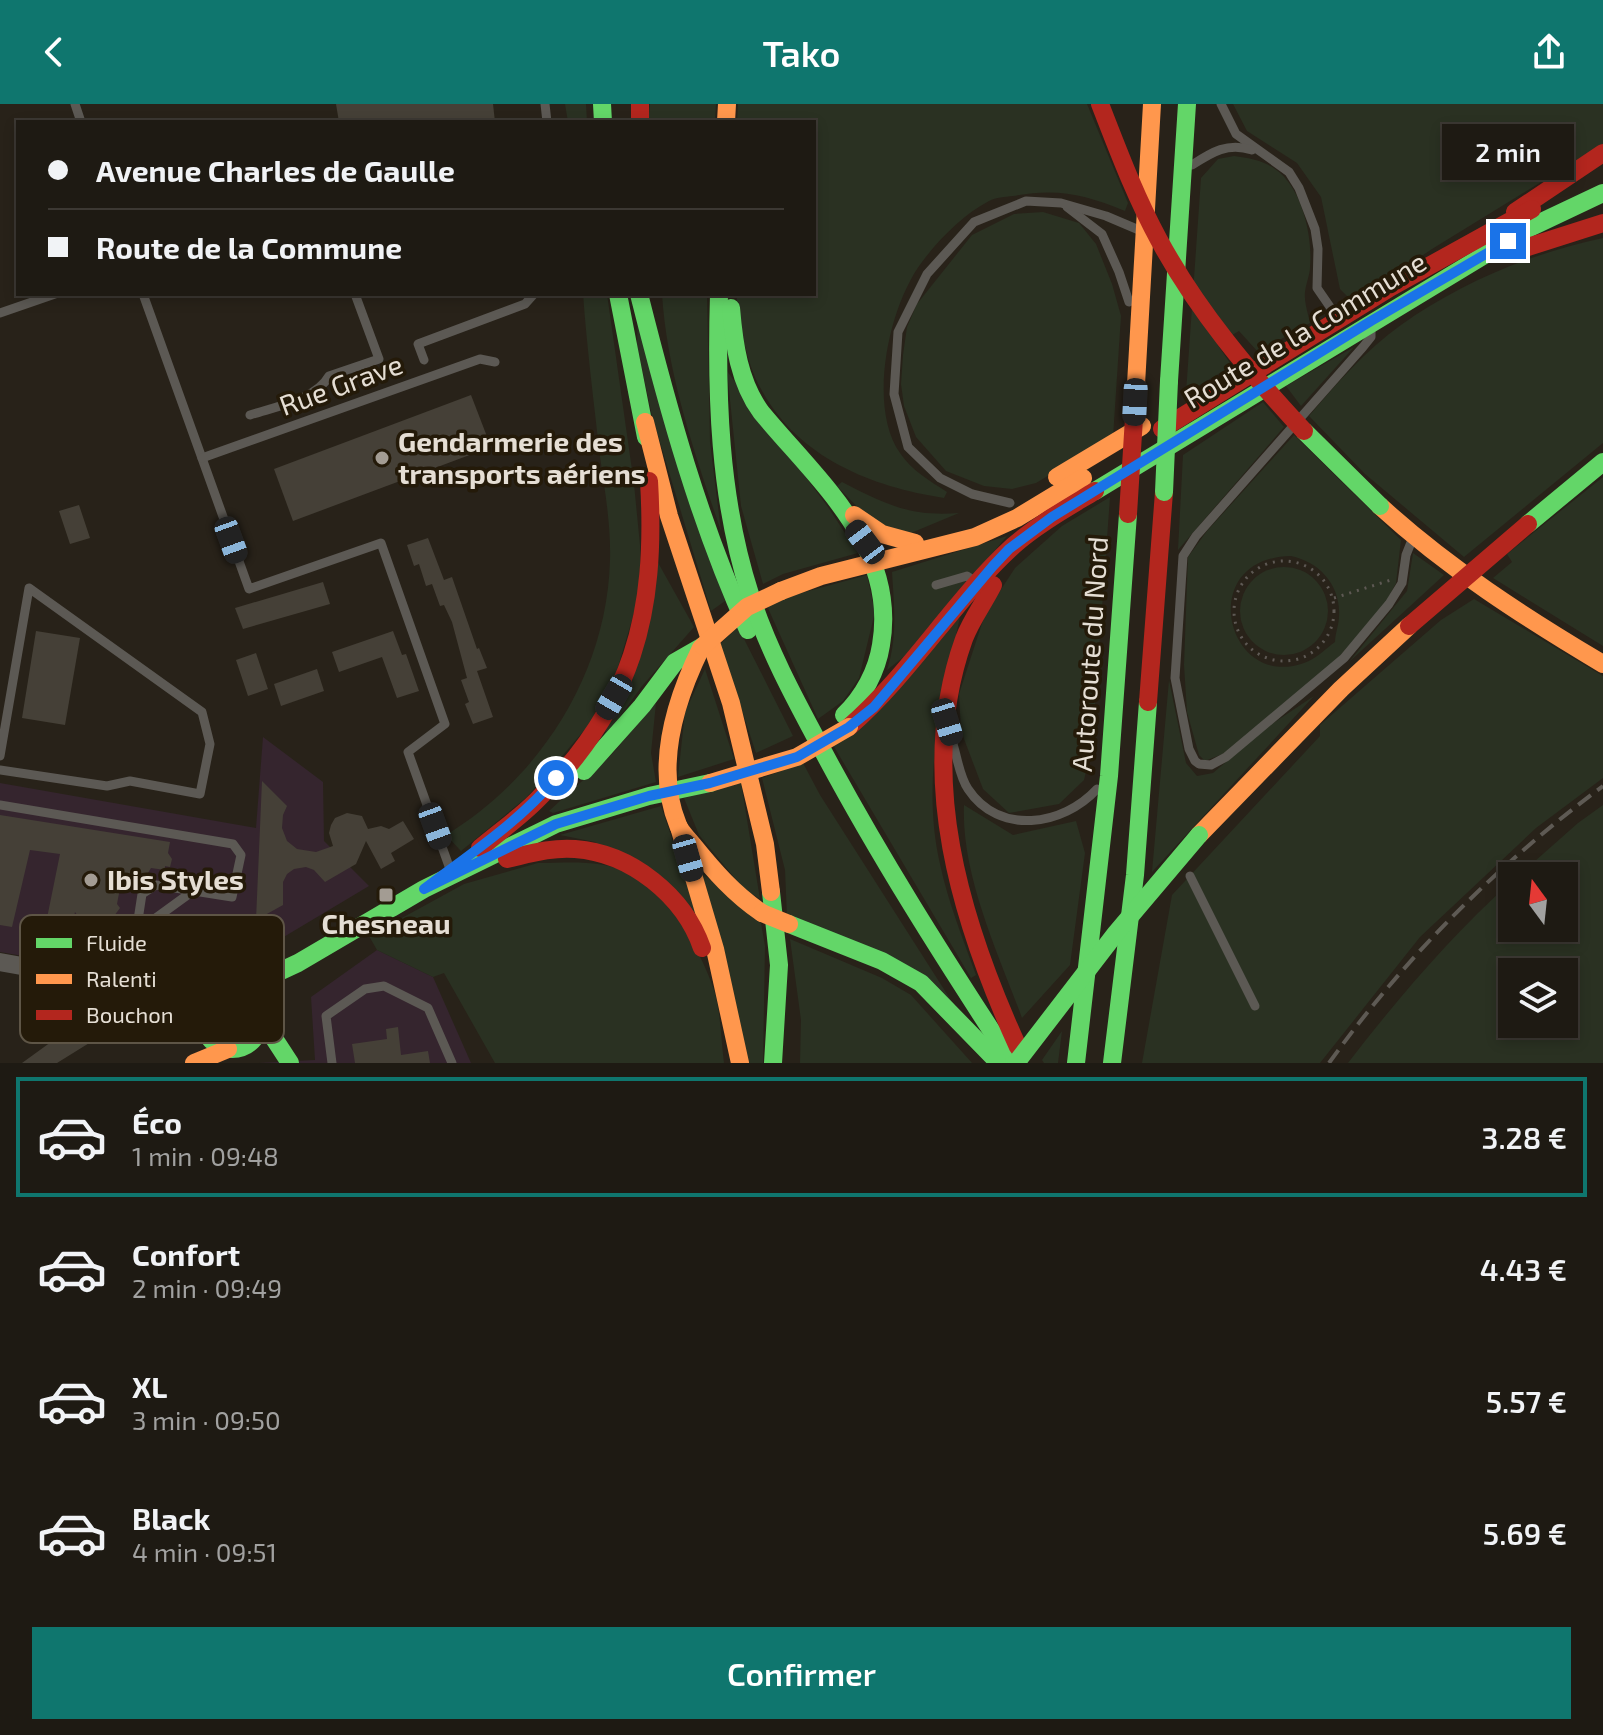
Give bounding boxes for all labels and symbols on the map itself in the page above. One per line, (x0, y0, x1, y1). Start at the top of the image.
callout: 2 min (1442, 125, 1574, 181)
route end (1490, 223, 1526, 259)
street label: Route de la Commune (1177, 243, 1432, 415)
street label: Rue Grave (274, 346, 407, 422)
car (1122, 377, 1148, 427)
place label: Gendarmerie des transports aériens (398, 424, 646, 490)
marker: Gendarmerie des transports aériens (373, 449, 391, 467)
car (212, 513, 250, 567)
car (841, 516, 889, 568)
street label: Autoroute du Nord (1064, 535, 1114, 773)
car (592, 670, 636, 724)
car (929, 696, 965, 748)
route start (538, 760, 574, 796)
car (416, 799, 454, 853)
car (670, 832, 706, 884)
place label: Ibis Styles (107, 862, 244, 896)
north arrow (1498, 862, 1578, 942)
marker: Ibis Styles (82, 871, 100, 889)
marker: Chesneau (377, 886, 395, 904)
place label: Chesneau (321, 906, 451, 940)
legend (20, 915, 284, 1043)
text: Fluide (86, 929, 147, 955)
text: Ralenti (86, 965, 157, 991)
text: Bouchon (86, 1001, 174, 1027)

